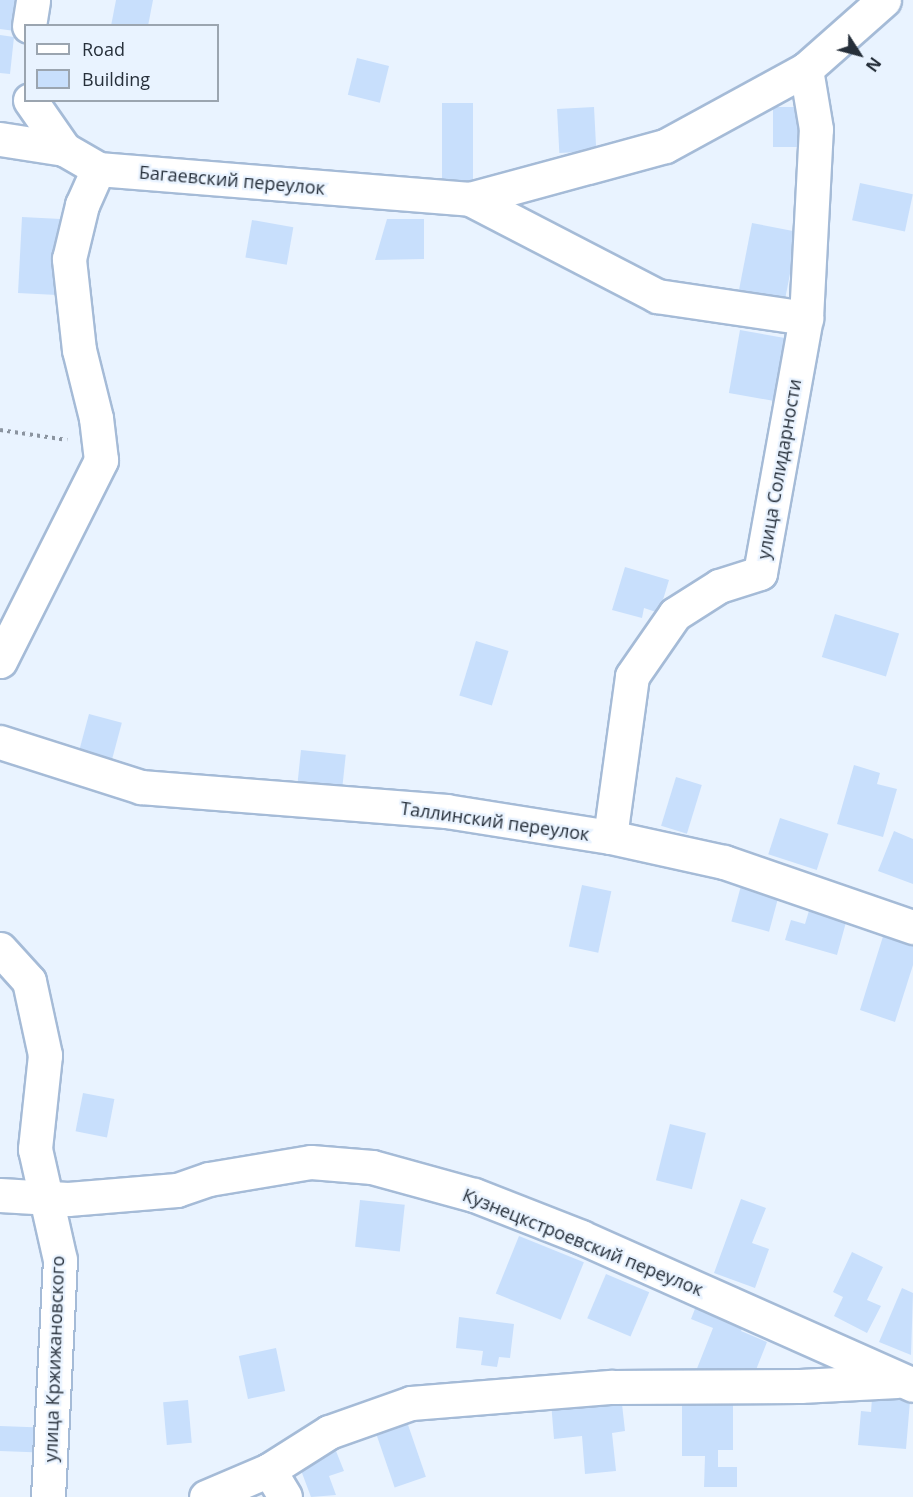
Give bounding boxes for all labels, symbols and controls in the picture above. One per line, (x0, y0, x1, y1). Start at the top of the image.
legend (24, 24, 219, 102)
north arrow (829, 24, 889, 84)
text: Road (82, 37, 125, 61)
text: N (861, 53, 886, 76)
text: Building (82, 67, 150, 91)
street label: Багаевский переулок (138, 161, 326, 199)
street label: улица Солидарности (752, 377, 806, 561)
street label: Таллинский переулок (399, 797, 591, 845)
street label: Кузнецкстроевский переулок (460, 1184, 706, 1300)
street label: улица Кржижановского (40, 1255, 68, 1463)

